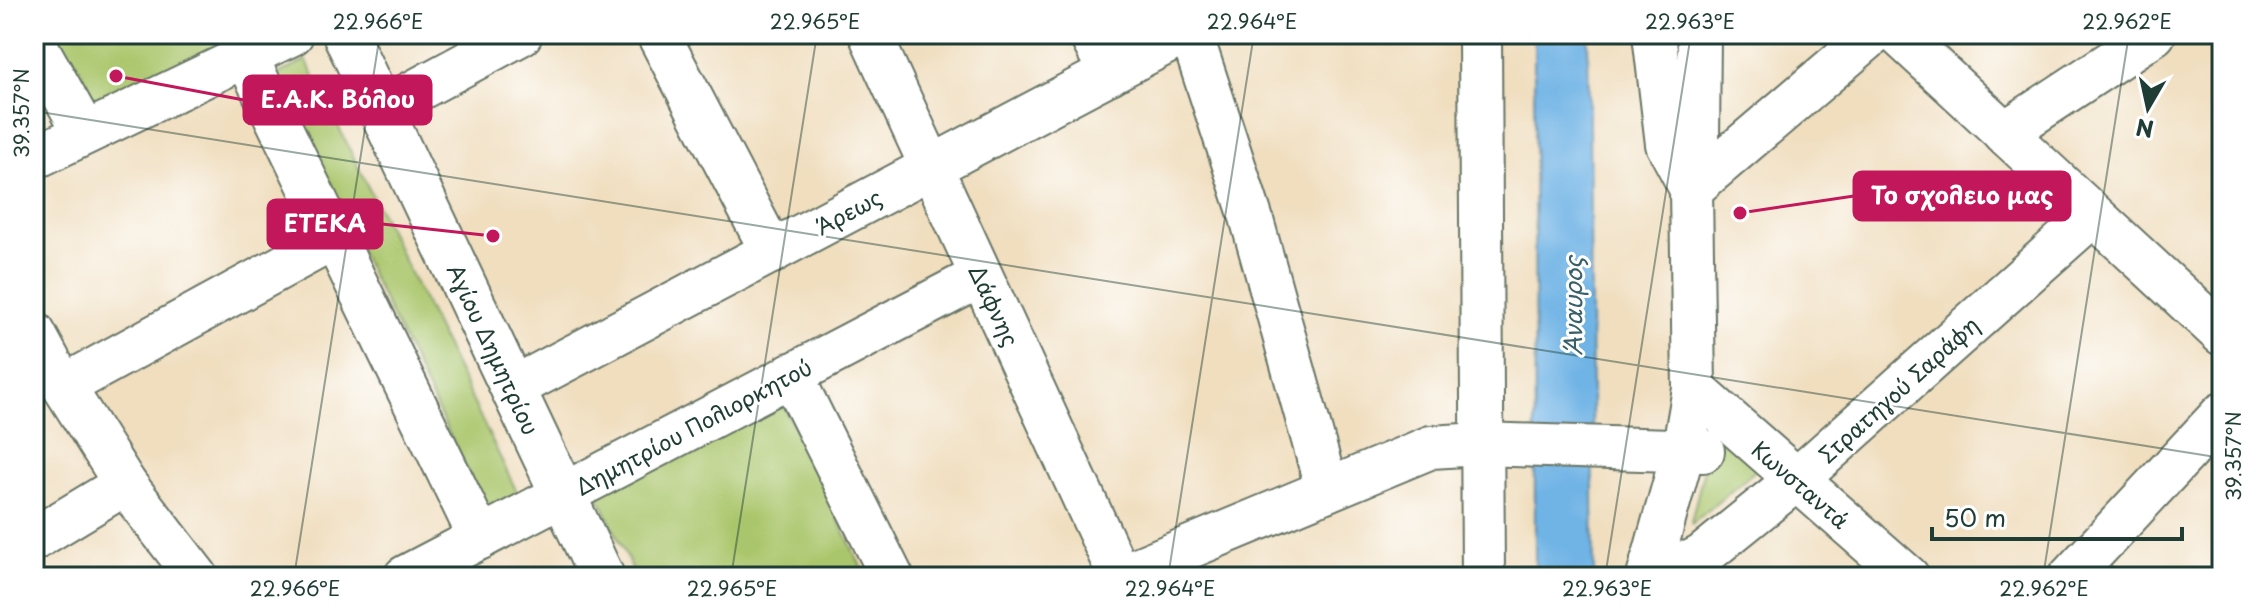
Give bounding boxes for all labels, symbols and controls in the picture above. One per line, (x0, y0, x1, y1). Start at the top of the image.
text: 22.966°E (333, 6, 423, 36)
text: 22.965°E (770, 6, 860, 36)
text: 22.964°E (1207, 6, 1297, 36)
text: 22.963°E (1645, 6, 1735, 36)
text: 22.962°E (2082, 6, 2172, 36)
text: 39.357°N (6, 68, 36, 158)
north arrow (2108, 68, 2188, 148)
callout: Ε.Α.Κ. Βόλου (244, 76, 431, 124)
text: Ε.Α.Κ. Βόλου (261, 80, 415, 116)
text: N (2133, 112, 2156, 147)
callout: Το σχολειο μας (1854, 172, 2070, 220)
text: Το σχολειο μας (1871, 176, 2053, 212)
street label: Άρεως (809, 180, 887, 242)
callout: ΕΤΕΚΑ (268, 200, 382, 248)
text: ΕΤΕΚΑ (284, 204, 366, 240)
water label: Άναυρος (1554, 255, 1590, 355)
street label: Αγίου Δημητρίου (440, 258, 548, 440)
street label: Δάφνης (962, 259, 1028, 351)
street label: Στρατηγού Σαράφη (1811, 308, 1985, 470)
street label: Δημητρίου Πολιορκητού (569, 350, 817, 502)
text: 39.357°N (2218, 411, 2248, 501)
street label: Κωνσταντά (1745, 432, 1857, 536)
scale bar (1932, 491, 2182, 541)
text: 50 m (1944, 499, 2006, 535)
text: 22.966°E (250, 573, 340, 603)
text: 22.965°E (687, 573, 777, 603)
text: 22.964°E (1125, 573, 1215, 603)
text: 22.963°E (1562, 573, 1652, 603)
text: 22.962°E (1999, 573, 2089, 603)

